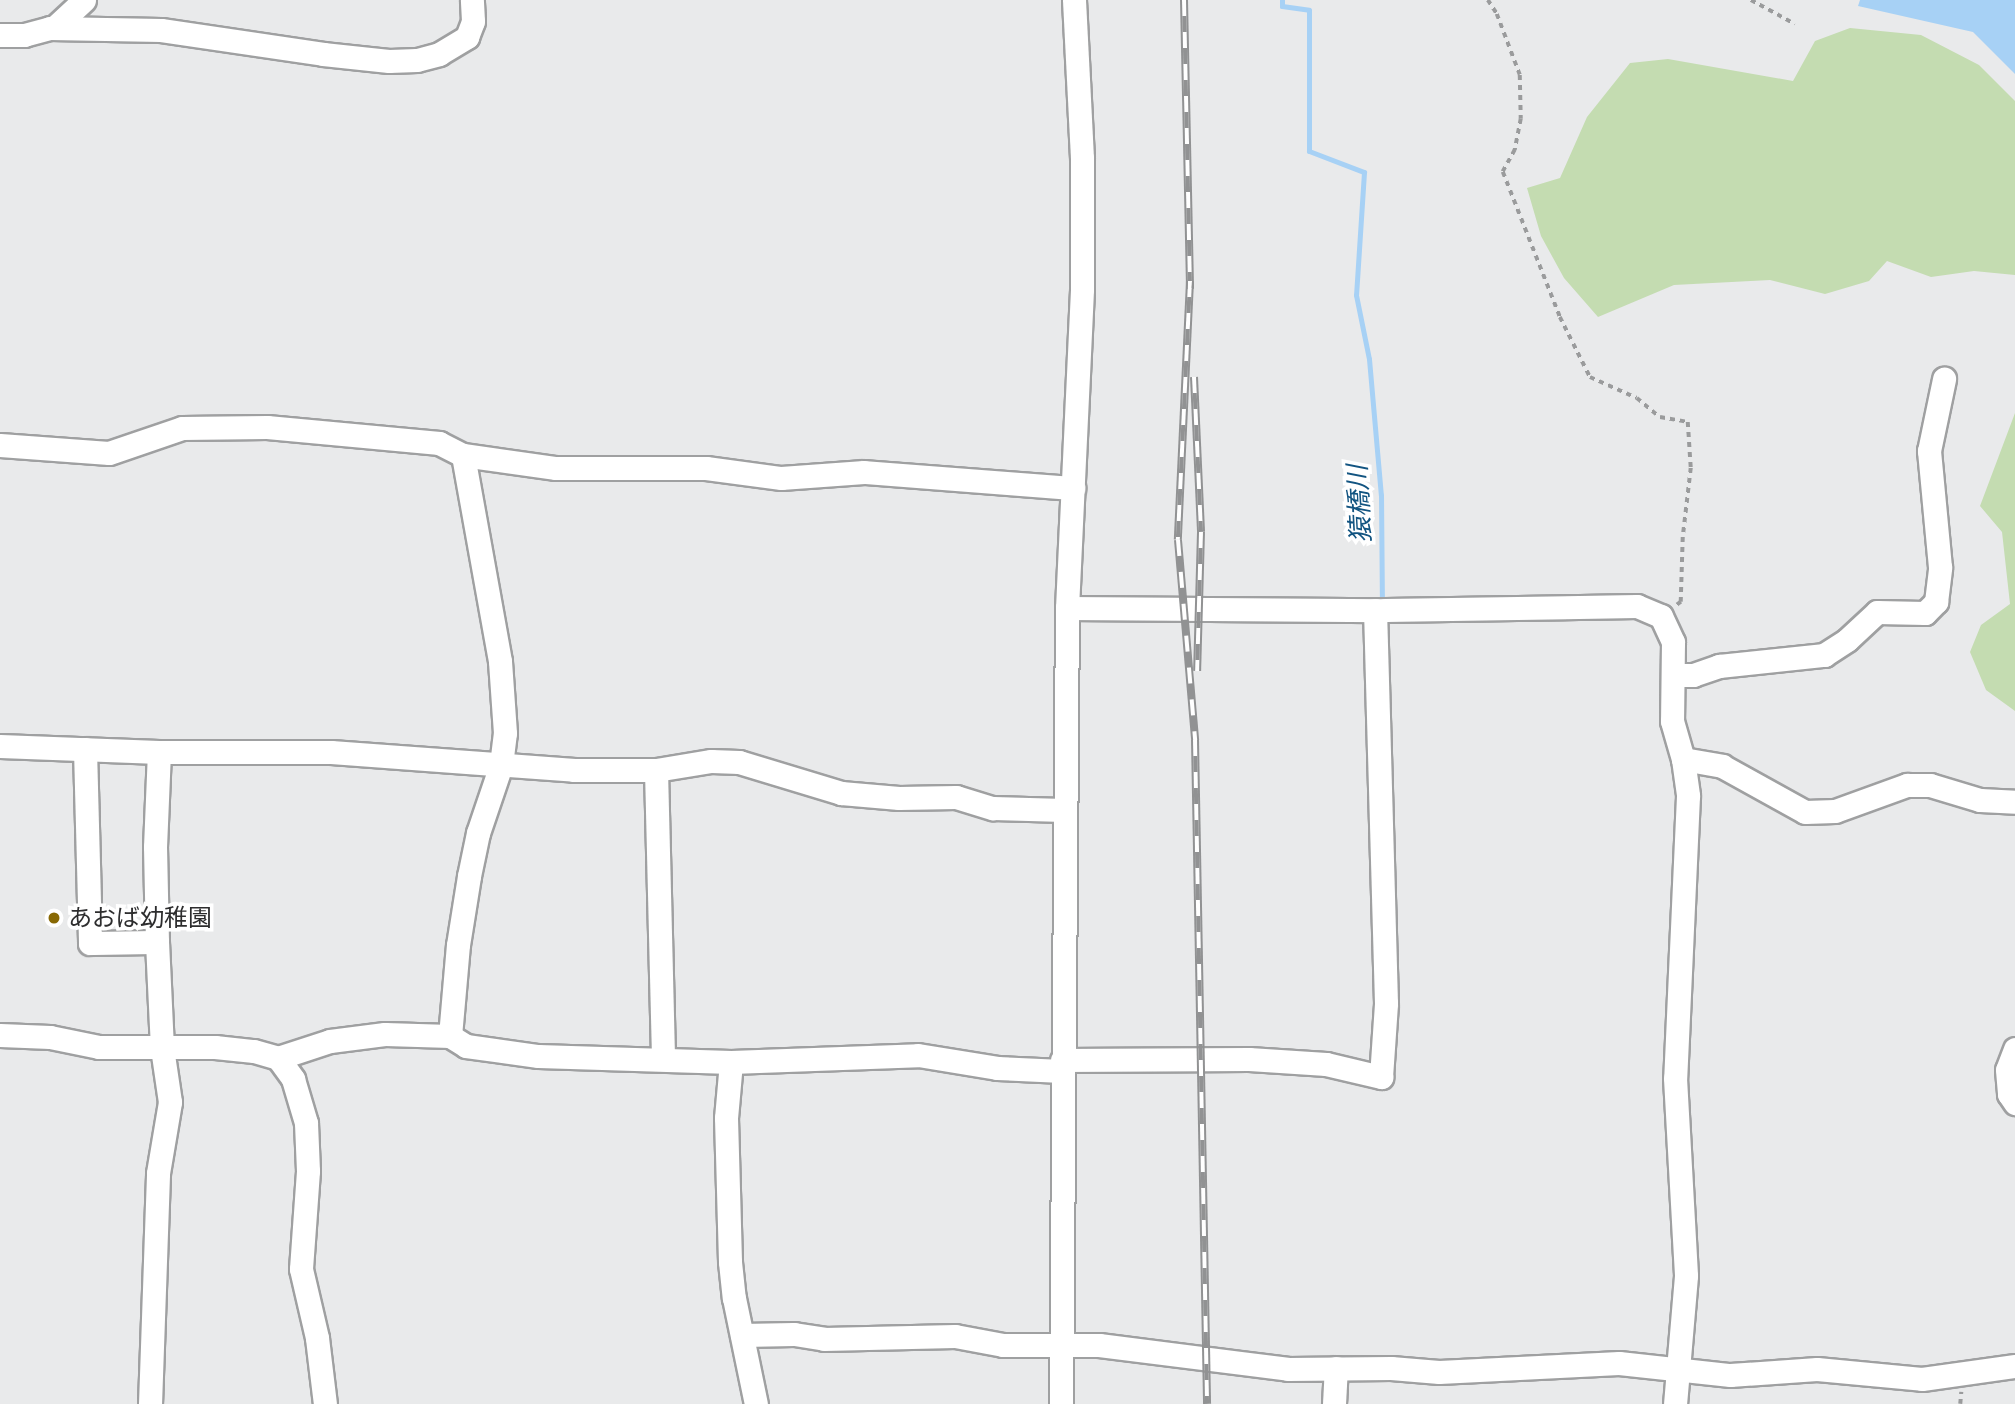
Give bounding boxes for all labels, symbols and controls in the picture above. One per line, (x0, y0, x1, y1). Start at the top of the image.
water label: 猿橋川 (1342, 464, 1378, 544)
place label: あおば幼稚園 (68, 904, 212, 932)
marker: あおば幼稚園 (46, 910, 62, 926)

